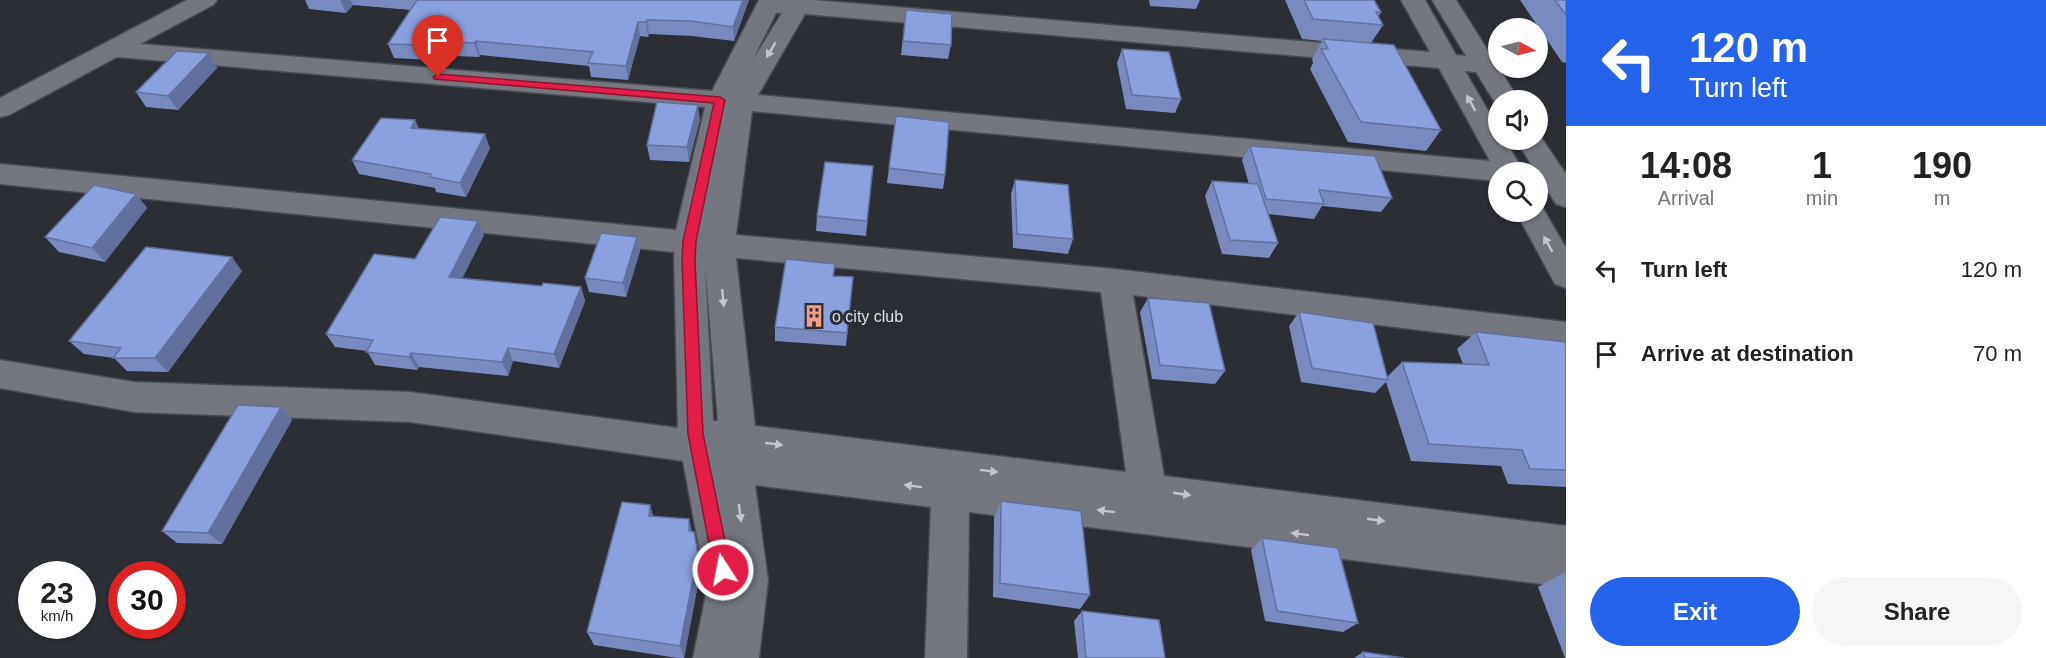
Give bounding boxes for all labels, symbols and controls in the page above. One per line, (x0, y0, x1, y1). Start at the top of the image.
pin (412, 15, 463, 77)
north arrow (1488, 18, 1548, 78)
map controls (1488, 18, 1548, 222)
icon: arrive (421, 24, 454, 57)
icon: left (1590, 24, 1668, 102)
text: 120 m (1689, 24, 1808, 71)
one-way arrow (766, 42, 776, 59)
text: Turn left (1689, 73, 1787, 103)
button: sound (1488, 90, 1548, 150)
one-way arrow (1466, 94, 1476, 111)
text: 14:08 (1640, 145, 1732, 186)
text: 1 (1812, 145, 1832, 186)
text: 190 (1912, 145, 1972, 186)
button: search (1488, 162, 1548, 222)
text: Arrival (1658, 187, 1714, 209)
text: min (1806, 187, 1838, 209)
text: m (1934, 187, 1950, 209)
one-way arrow (1543, 235, 1553, 252)
icon: left (1590, 254, 1623, 287)
text: Turn left (1641, 257, 1727, 282)
text: 120 m (1961, 257, 2022, 282)
one-way arrow (718, 289, 728, 308)
building icon: o city club (801, 303, 827, 329)
place label: o city club (832, 308, 903, 325)
icon: arrive (1590, 338, 1623, 371)
text: Arrive at destination (1641, 341, 1854, 366)
text: 70 m (1973, 341, 2022, 366)
one-way arrow (765, 439, 784, 449)
one-way arrow (979, 466, 998, 475)
one-way arrow (903, 481, 922, 491)
one-way arrow (1173, 490, 1192, 499)
one-way arrow (735, 503, 745, 522)
one-way arrow (1097, 506, 1116, 515)
one-way arrow (1366, 515, 1385, 524)
one-way arrow (1290, 530, 1309, 539)
position arrow (691, 538, 755, 602)
speed limit sign: 30 (108, 561, 186, 639)
text: 23 (40, 576, 74, 609)
button: Exit (1590, 577, 1800, 646)
button: Share (1812, 577, 2022, 646)
text: km/h (41, 607, 73, 624)

